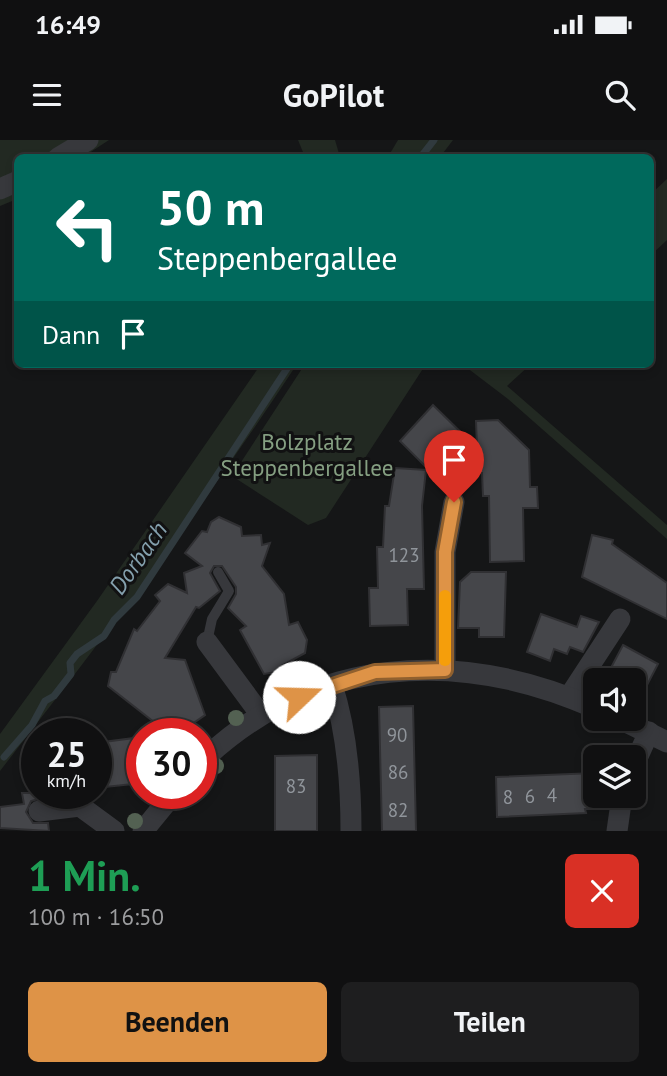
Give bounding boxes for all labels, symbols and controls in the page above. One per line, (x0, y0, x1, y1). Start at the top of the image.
text: 16:49 (35, 8, 101, 41)
text: GoPilot (283, 74, 384, 116)
icon: menu (28, 76, 66, 114)
icon: search (601, 76, 639, 114)
text: 50 m (157, 175, 264, 239)
icon: left (42, 182, 133, 273)
text: Steppenbergallee (157, 237, 397, 279)
icon: arrive (114, 315, 152, 353)
text: Dann (42, 318, 100, 351)
park label: Bolzplatz Steppenbergallee (221, 427, 393, 482)
pin (424, 430, 484, 502)
icon: arrive (435, 441, 473, 479)
water label: Dorbach (102, 516, 174, 600)
house number: 123 (388, 543, 420, 567)
position arrow (262, 660, 336, 734)
map controls (583, 668, 646, 808)
button: sound (583, 668, 646, 731)
speed limit sign: 30 (126, 718, 217, 809)
house number: 90 (387, 723, 407, 747)
text: 25 (47, 731, 86, 777)
button: layers (583, 745, 646, 808)
house number: 86 (388, 760, 408, 784)
text: km/h (47, 769, 86, 792)
house number: 83 (286, 774, 306, 798)
house number: 4 (547, 783, 557, 807)
house number: 6 (525, 784, 535, 808)
house number: 8 (503, 785, 513, 809)
house number: 82 (388, 798, 408, 822)
text: 1 Min. (28, 848, 141, 903)
button: close (565, 854, 639, 928)
text: 100 m · 16:50 (28, 902, 164, 931)
button: Beenden (28, 982, 327, 1062)
button: Teilen (341, 982, 639, 1062)

